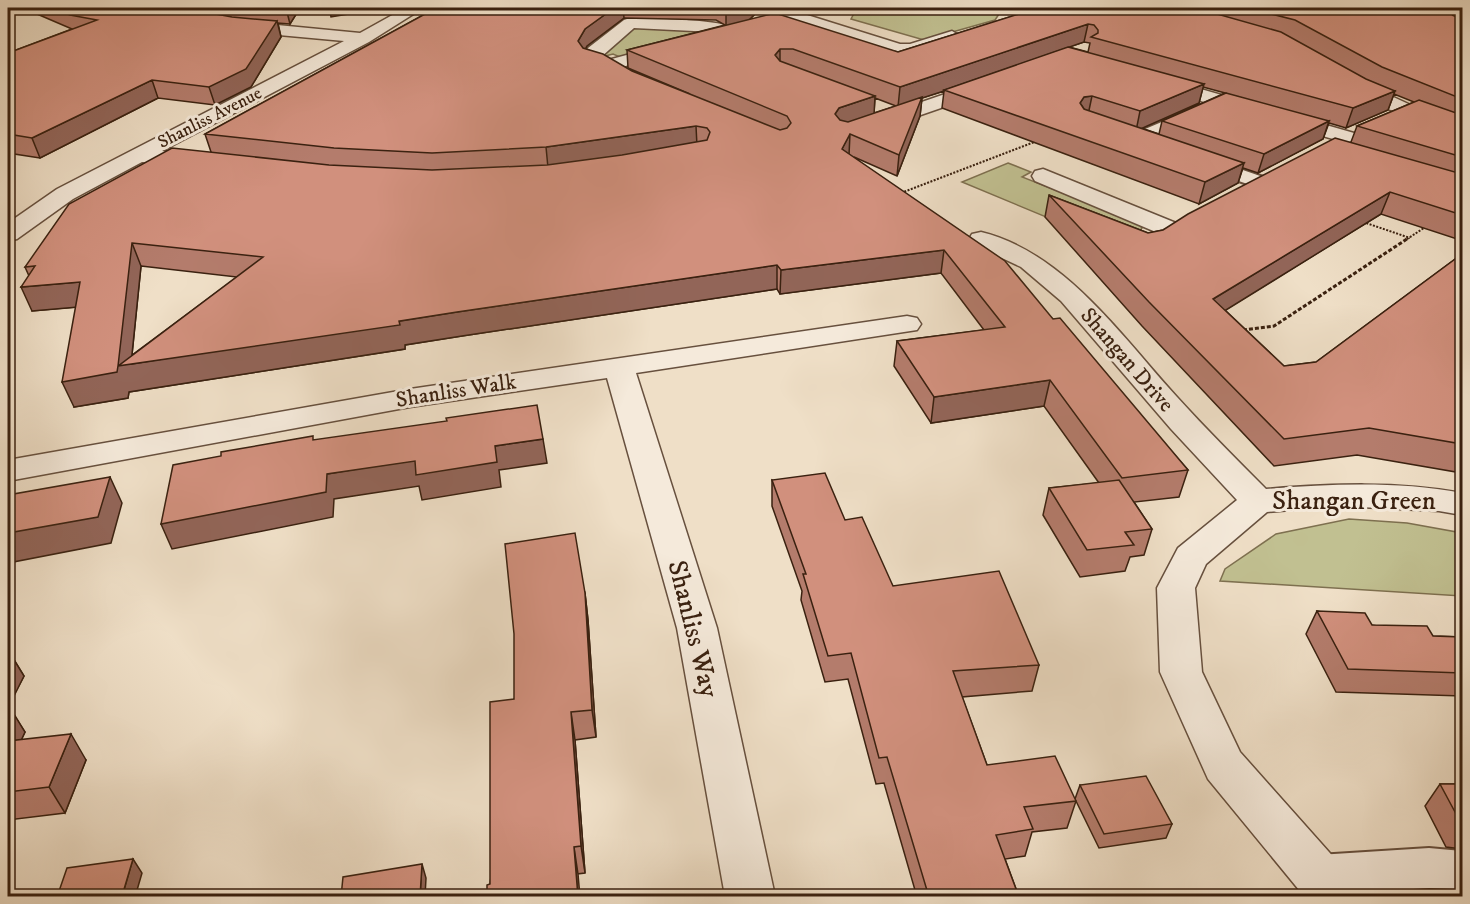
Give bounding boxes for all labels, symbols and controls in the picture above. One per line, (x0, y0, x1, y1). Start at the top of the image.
street label: Shanliss Avenue (154, 82, 266, 154)
street label: Shangan Drive (1074, 302, 1180, 418)
street label: Shanliss Walk (394, 368, 518, 414)
street label: Shangan Green (1272, 484, 1436, 518)
street label: Shanliss Way (660, 557, 726, 701)

